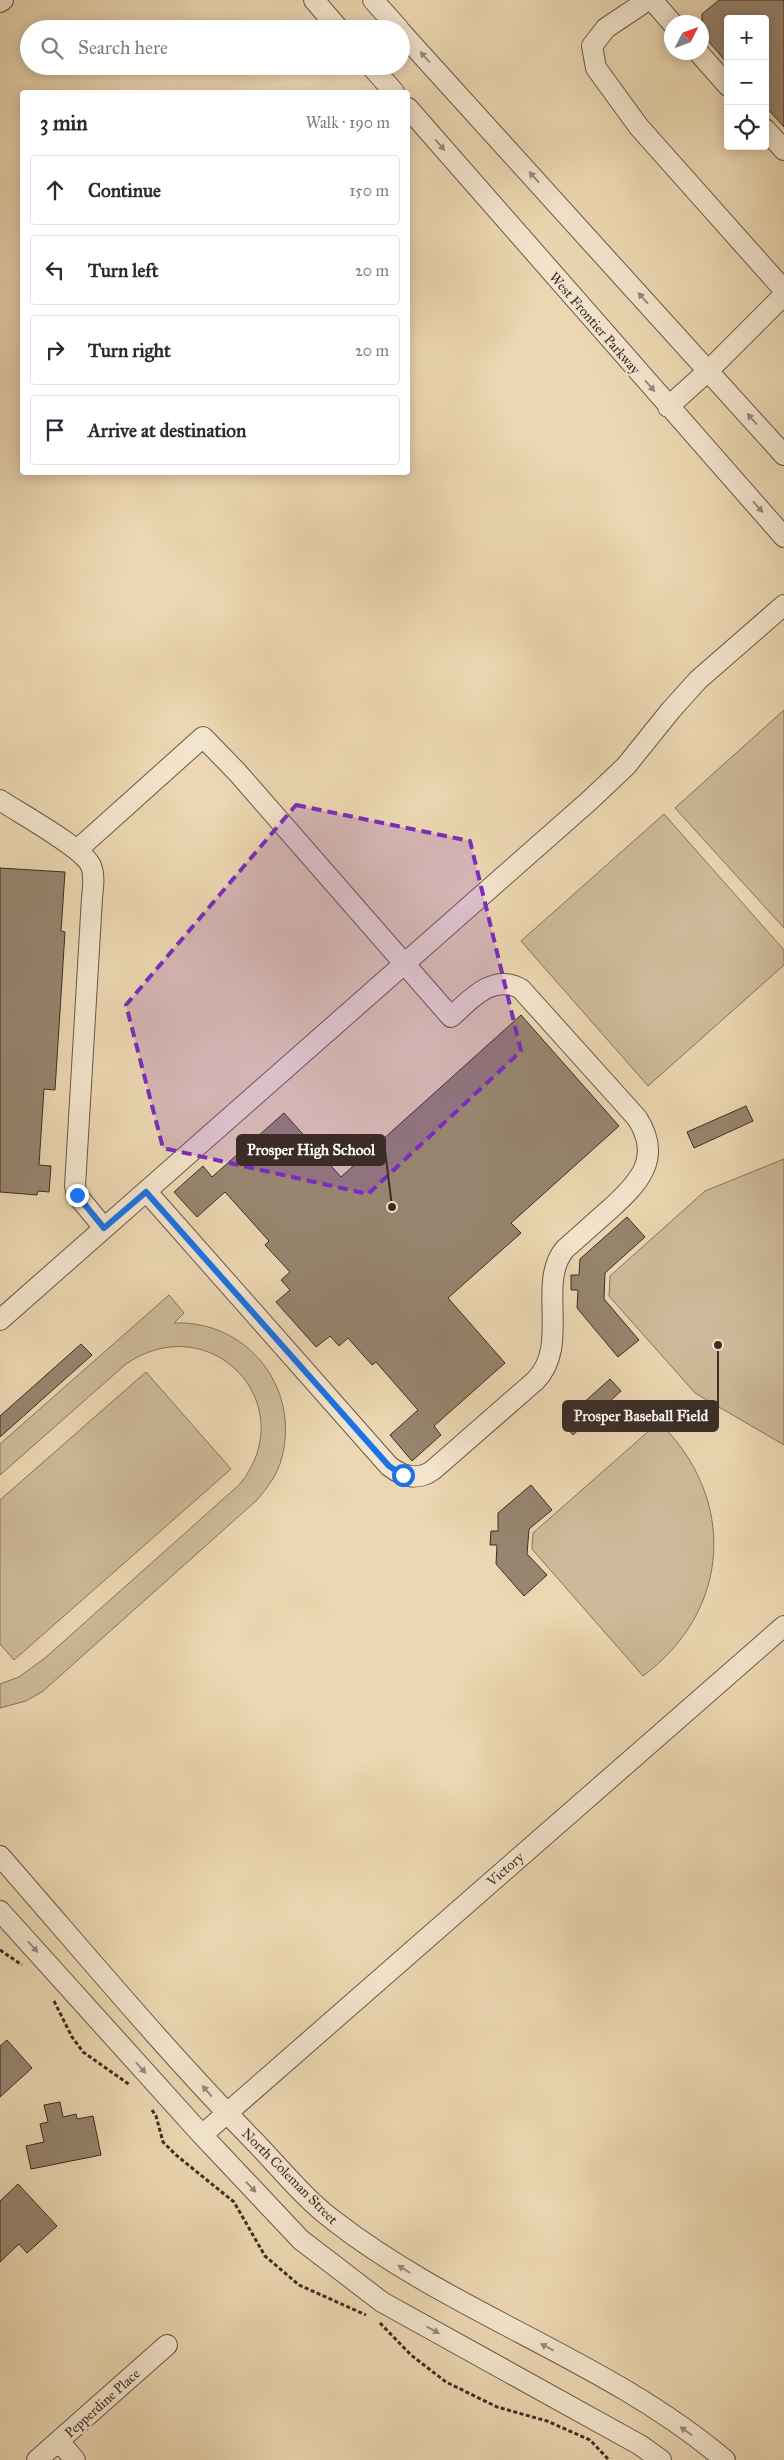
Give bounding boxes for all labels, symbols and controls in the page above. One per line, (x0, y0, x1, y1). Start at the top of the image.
north arrow (664, 15, 709, 60)
map controls (724, 15, 769, 150)
button: + (724, 15, 769, 60)
search box (20, 20, 410, 75)
icon: search (38, 34, 66, 62)
text: Search here (78, 36, 168, 59)
one-way arrow (419, 52, 431, 64)
button: − (724, 60, 769, 105)
button: locate (724, 105, 769, 150)
text: 3 min (40, 110, 88, 136)
text: Walk · 190 m (306, 113, 390, 132)
one-way arrow (434, 138, 445, 151)
one-way arrow (528, 172, 540, 184)
icon: ahead (41, 176, 69, 204)
text: Continue (88, 179, 161, 202)
text: 150 m (349, 181, 389, 200)
icon: left (41, 256, 69, 284)
text: Turn left (88, 259, 158, 282)
text: 20 m (355, 261, 389, 280)
street label: West Frontier Parkway (546, 269, 644, 378)
one-way arrow (638, 291, 649, 304)
icon: right (41, 336, 69, 364)
text: Turn right (88, 339, 171, 362)
text: 20 m (355, 341, 389, 360)
one-way arrow (644, 379, 655, 392)
one-way arrow (746, 413, 758, 425)
icon: arrive (41, 416, 69, 444)
text: Arrive at destination (88, 419, 246, 442)
one-way arrow (752, 501, 763, 514)
callout: Prosper High School (237, 1135, 385, 1165)
text: Prosper High School (247, 1141, 376, 1160)
route end (66, 1184, 89, 1207)
callout: Prosper Baseball Field (563, 1401, 718, 1431)
text: Prosper Baseball Field (574, 1407, 709, 1426)
route start (392, 1464, 415, 1487)
street label: Victory (483, 1848, 528, 1891)
one-way arrow (27, 1940, 38, 1953)
one-way arrow (135, 2061, 147, 2073)
one-way arrow (201, 2085, 213, 2097)
street label: North Coleman Street (238, 2125, 341, 2228)
one-way arrow (245, 2181, 257, 2193)
one-way arrow (398, 2265, 411, 2274)
one-way arrow (426, 2326, 440, 2334)
one-way arrow (540, 2343, 554, 2351)
street label: Pepperdine Place (61, 2365, 144, 2442)
one-way arrow (679, 2426, 693, 2436)

